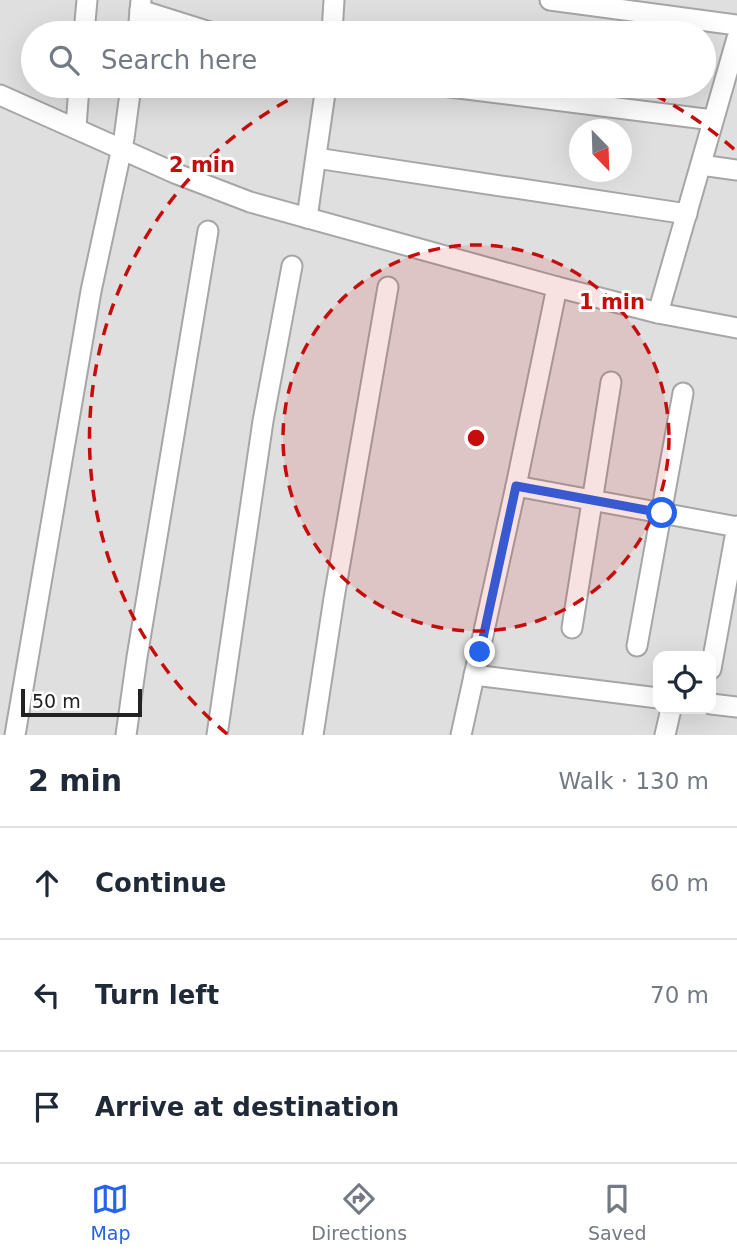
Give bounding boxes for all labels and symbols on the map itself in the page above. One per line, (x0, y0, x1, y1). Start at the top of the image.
north arrow (569, 119, 632, 182)
text: 2 min (169, 153, 235, 177)
text: 1 min (579, 290, 645, 314)
centre of rings (464, 426, 488, 450)
route start (646, 497, 677, 528)
route end (464, 636, 495, 667)
scale bar (21, 686, 142, 718)

